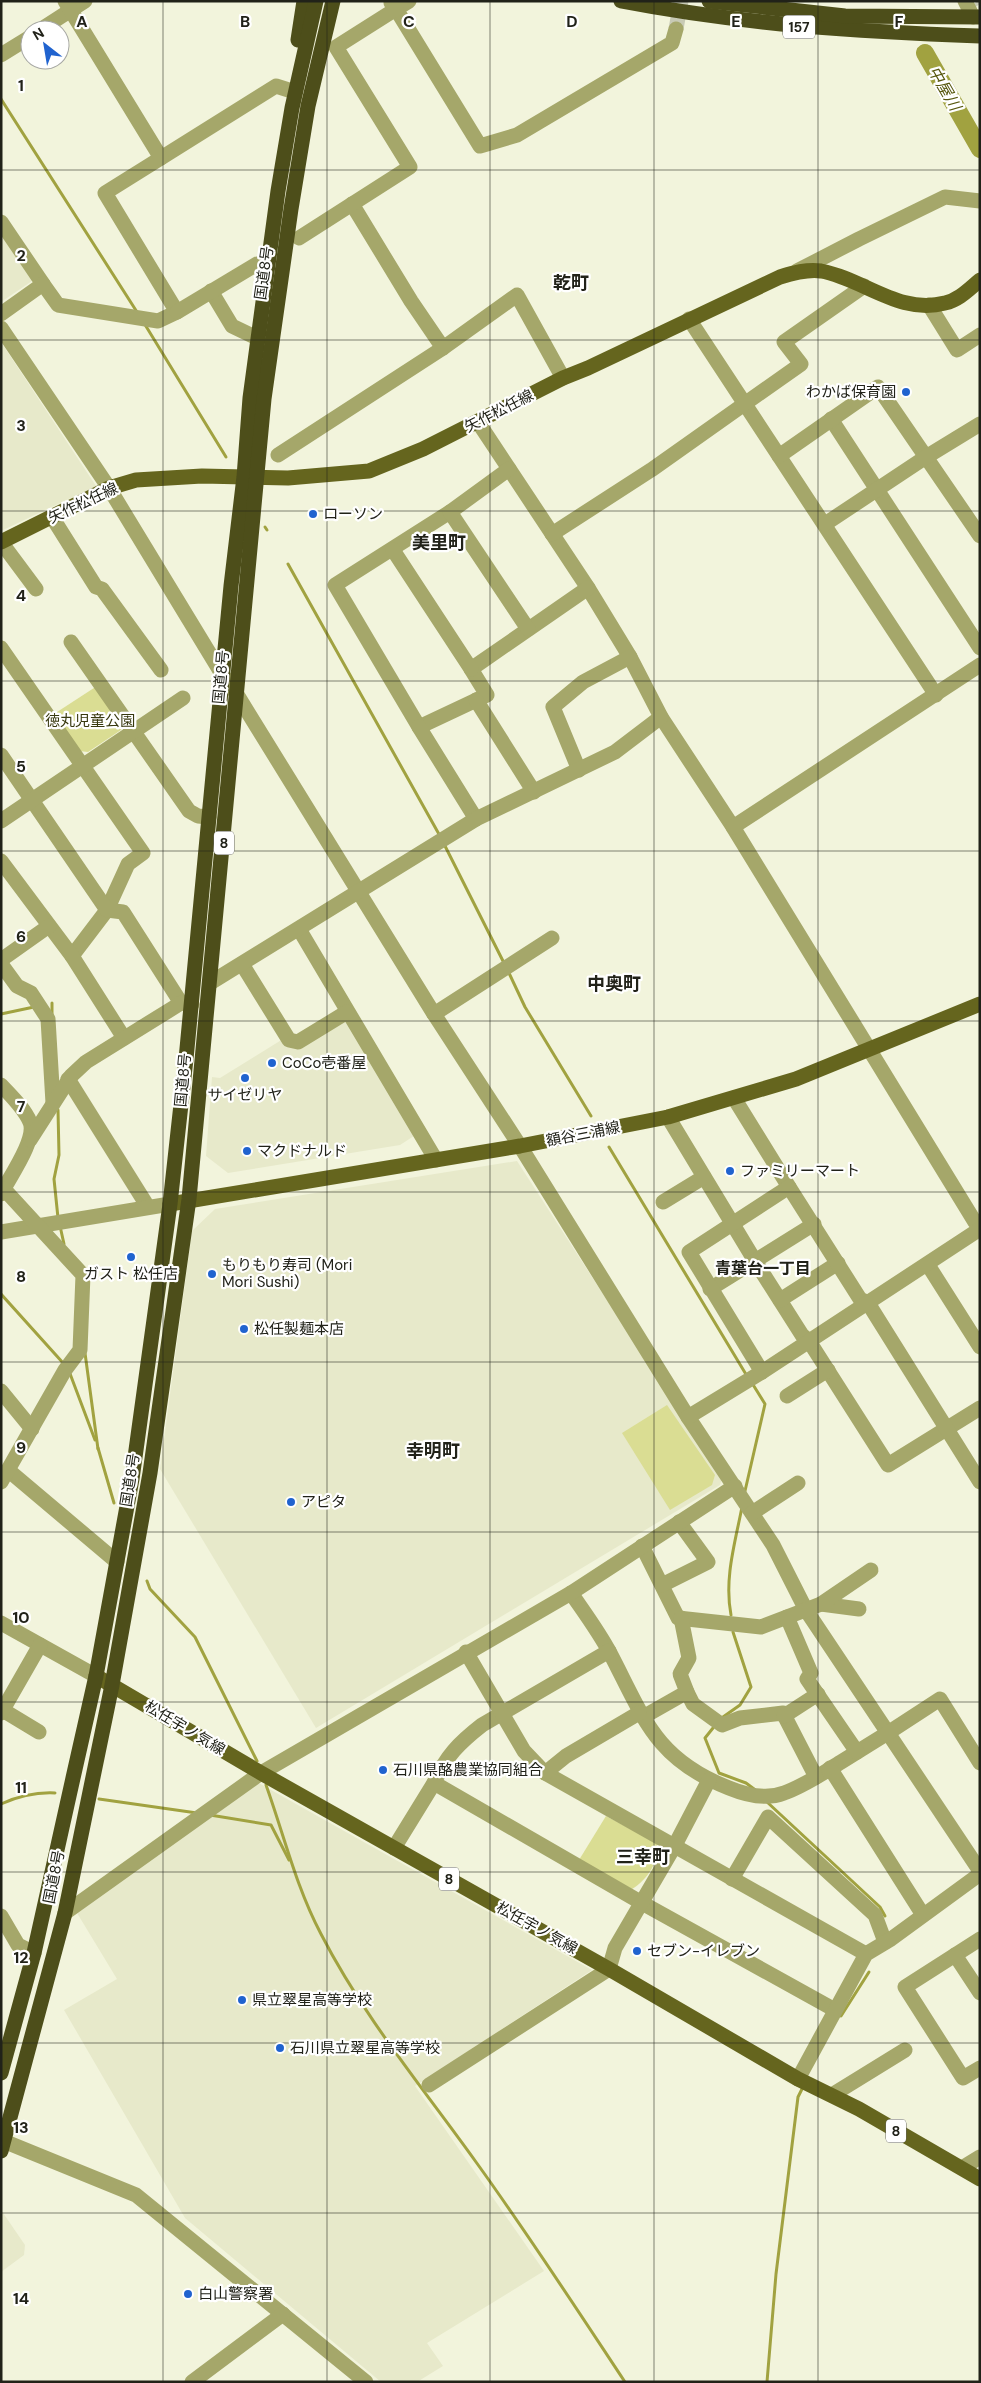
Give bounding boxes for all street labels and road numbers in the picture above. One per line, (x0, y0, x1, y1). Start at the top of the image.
road number: 157 (783, 16, 815, 38)
street label: 国道8号 (250, 245, 278, 301)
street label: 矢作松任線 (461, 385, 537, 437)
street label: 矢作松任線 (45, 478, 121, 528)
street label: 国道8号 (209, 649, 233, 705)
road number: 8 (214, 831, 234, 854)
street label: 国道8号 (171, 1052, 195, 1108)
street label: 額谷三浦線 (544, 1117, 622, 1151)
street label: 国道8号 (116, 1452, 144, 1508)
street label: 松任宇ノ気線 (141, 1696, 229, 1760)
street label: 国道8号 (39, 1849, 69, 1905)
road number: 8 (439, 1868, 459, 1890)
street label: 松任宇ノ気線 (493, 1897, 581, 1959)
road number: 8 (886, 2120, 906, 2142)

